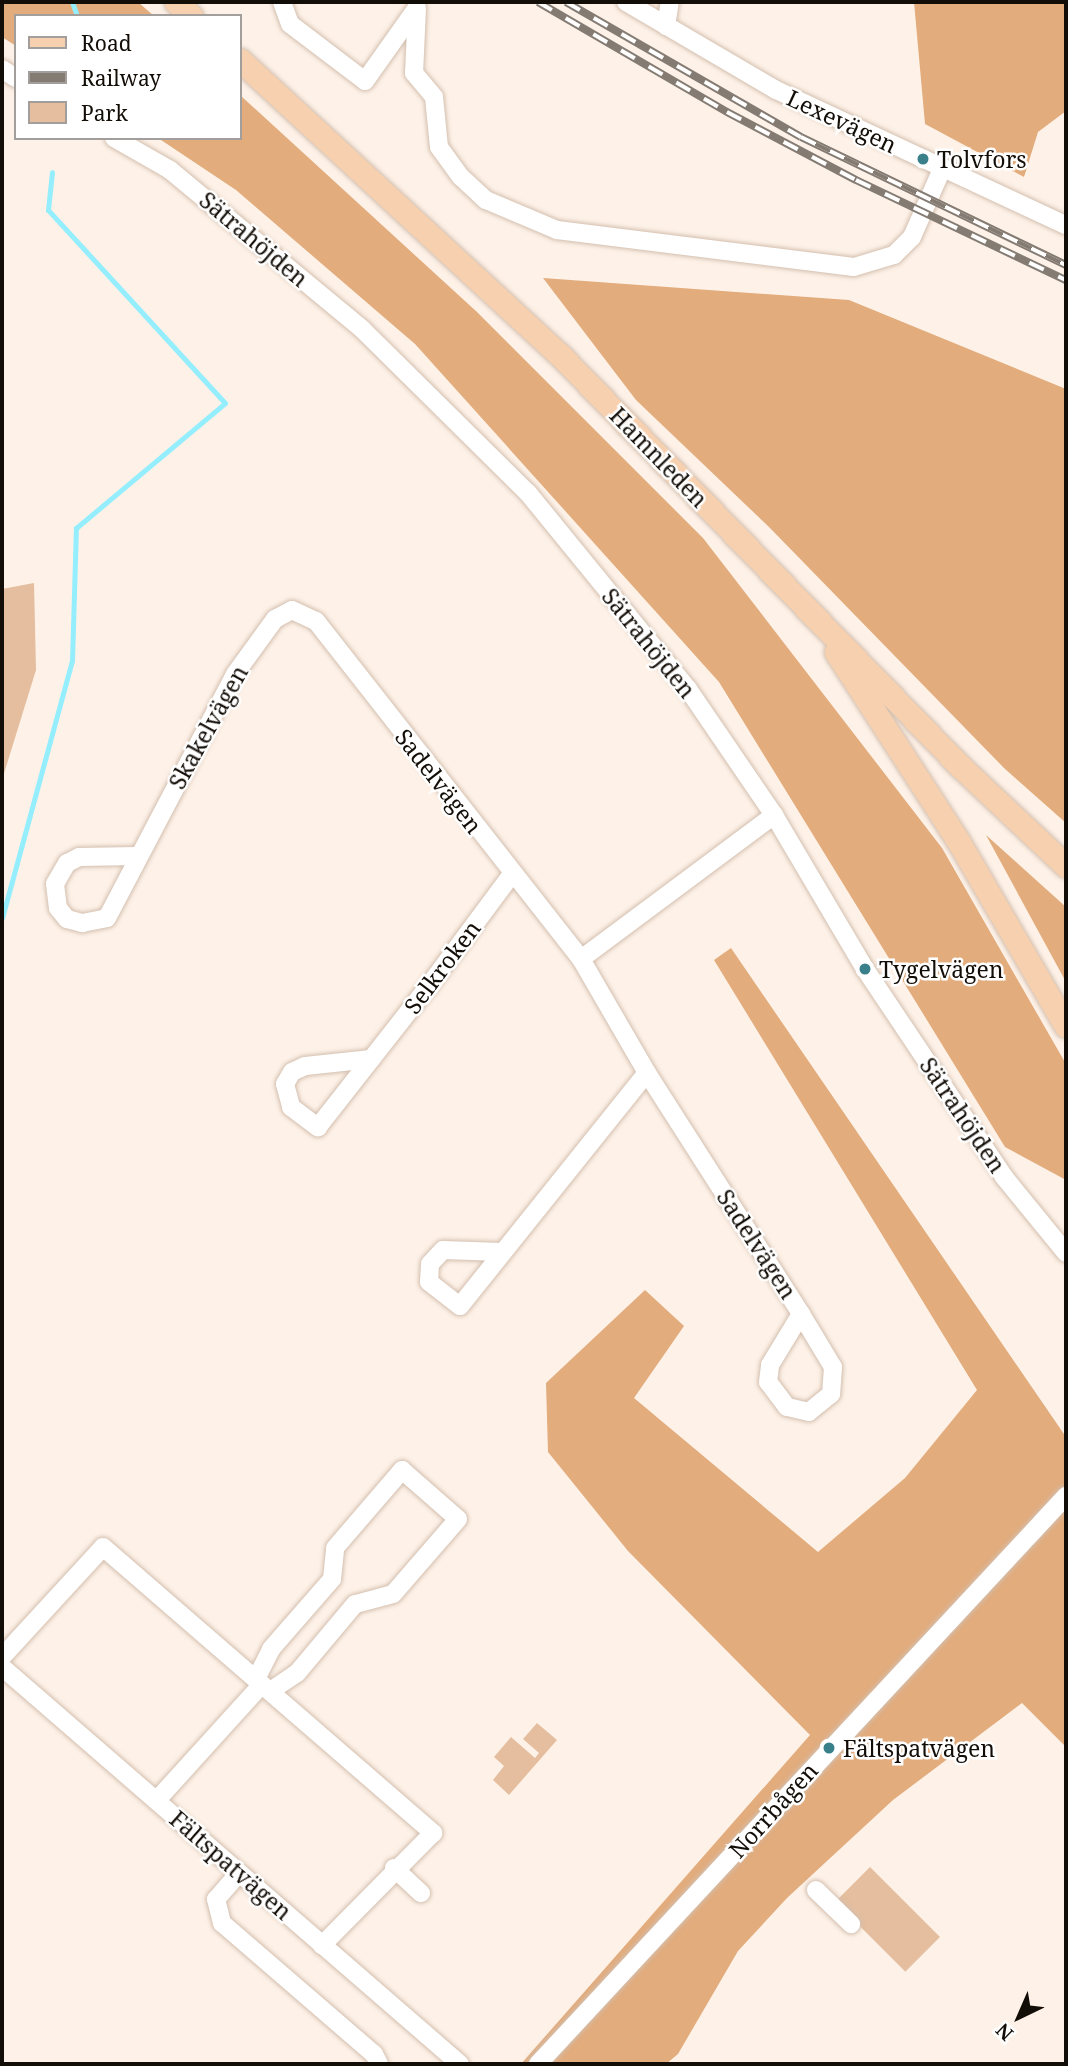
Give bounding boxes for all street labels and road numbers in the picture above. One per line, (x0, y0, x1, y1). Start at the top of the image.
street label: Lexevägen (783, 84, 901, 158)
street label: Sätrahöjden (194, 186, 314, 292)
street label: Hamnleden (604, 401, 714, 513)
street label: Sätrahöjden (596, 583, 702, 703)
street label: Skakelvägen (163, 660, 253, 794)
street label: Sadelvägen (390, 723, 488, 839)
street label: Selkroken (398, 915, 486, 1019)
street label: Sätrahöjden (914, 1052, 1012, 1178)
street label: Sadelvägen (711, 1184, 803, 1304)
street label: Norrbågen (723, 1757, 823, 1863)
street label: Fältspatvägen (165, 1805, 297, 1925)

